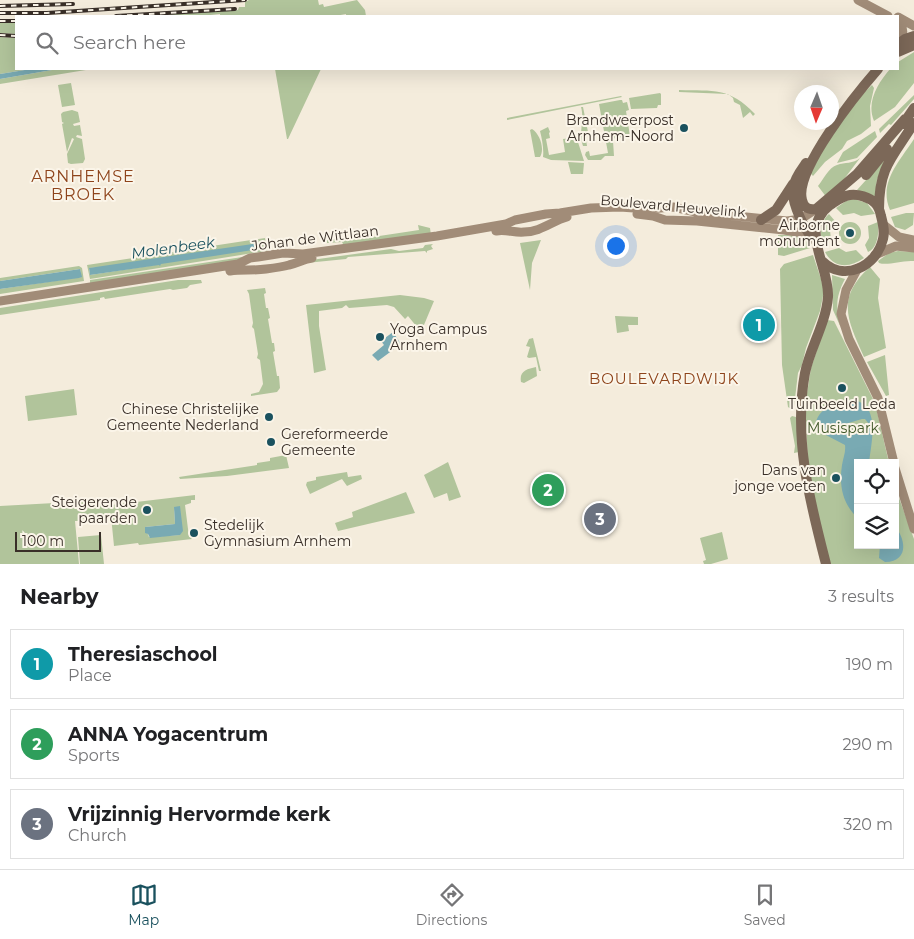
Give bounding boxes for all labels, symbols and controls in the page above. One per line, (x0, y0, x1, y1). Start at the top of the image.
search box (15, 15, 899, 70)
icon: search (33, 29, 61, 57)
text: Search here (73, 31, 186, 54)
north arrow (794, 85, 839, 130)
place label: Brandweerpost Arnhem-Noord (566, 111, 674, 145)
marker: Brandweerpost Arnhem-Noord (678, 122, 690, 134)
district label: ARNHEMSE BROEK (31, 167, 135, 204)
street label: Boulevard Heuvelink (600, 191, 747, 221)
place label: Airborne monument (759, 216, 840, 250)
street label: Johan de Wittlaan (249, 221, 380, 255)
marker: Airborne monument (844, 227, 856, 239)
water label: Molenbeek (130, 232, 217, 263)
your location (603, 233, 629, 259)
pin: 1 (743, 306, 775, 344)
place label: Yoga Campus Arnhem (390, 320, 487, 354)
marker: Yoga Campus Arnhem (374, 331, 386, 343)
district label: BOULEVARDWIJK (589, 369, 739, 388)
marker: Tuinbeeld Leda (836, 382, 848, 394)
place label: Tuinbeeld Leda (788, 395, 896, 413)
place label: Chinese Christelijke Gemeente Nederland (107, 400, 259, 434)
marker: Chinese Christelijke Gemeente Nederland (263, 411, 275, 423)
park label: Musispark (807, 419, 880, 437)
place label: Gereformeerde Gemeente (281, 425, 388, 459)
marker: Gereformeerde Gemeente (265, 436, 277, 448)
map controls (854, 459, 899, 549)
button: locate (854, 459, 899, 504)
place label: Dans van jonge voeten (732, 461, 826, 495)
pin: 2 (532, 471, 564, 509)
marker: Dans van jonge voeten (830, 472, 842, 484)
place label: Steigerende paarden (51, 493, 137, 527)
pin: 3 (584, 500, 616, 538)
marker: Steigerende paarden (141, 504, 153, 516)
button: layers (854, 504, 899, 549)
place label: Stedelijk Gymnasium Arnhem (204, 516, 351, 550)
marker: Stedelijk Gymnasium Arnhem (188, 527, 200, 539)
scale bar (15, 529, 101, 552)
text: 100 m (22, 532, 64, 550)
text: Nearby (20, 584, 99, 609)
text: 3 results (828, 587, 894, 606)
text: Theresiaschool (68, 643, 218, 666)
text: 1 (34, 655, 40, 674)
text: 190 m (846, 655, 893, 674)
text: Place (68, 666, 112, 685)
text: ANNA Yogacentrum (68, 723, 268, 746)
text: 2 (32, 735, 42, 754)
text: 290 m (842, 735, 893, 754)
text: Sports (68, 746, 120, 765)
text: Vrijzinnig Hervormde kerk (68, 803, 330, 826)
text: 3 (32, 815, 42, 834)
text: 320 m (843, 815, 893, 834)
text: Church (68, 826, 127, 845)
tab: Map (128, 881, 159, 929)
tab: Directions (416, 881, 487, 929)
tab: Saved (744, 881, 786, 929)

